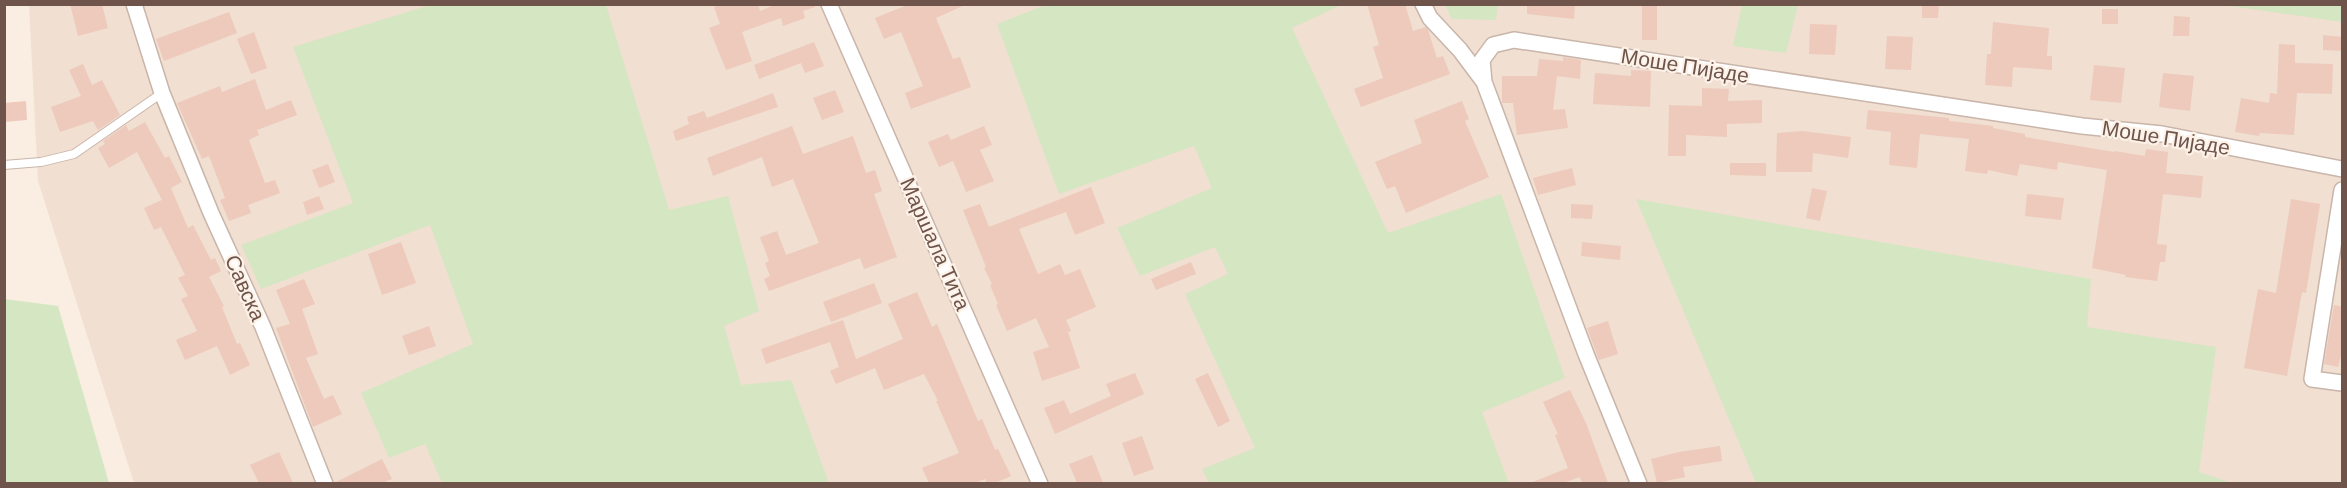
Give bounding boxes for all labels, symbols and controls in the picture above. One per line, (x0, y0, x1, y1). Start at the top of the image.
street label: Моше Пијаде (1619, 42, 1751, 87)
street label: Моше Пијаде (2100, 114, 2232, 159)
street label: Маршала Тита (896, 173, 977, 314)
street label: Савска (221, 250, 272, 325)

